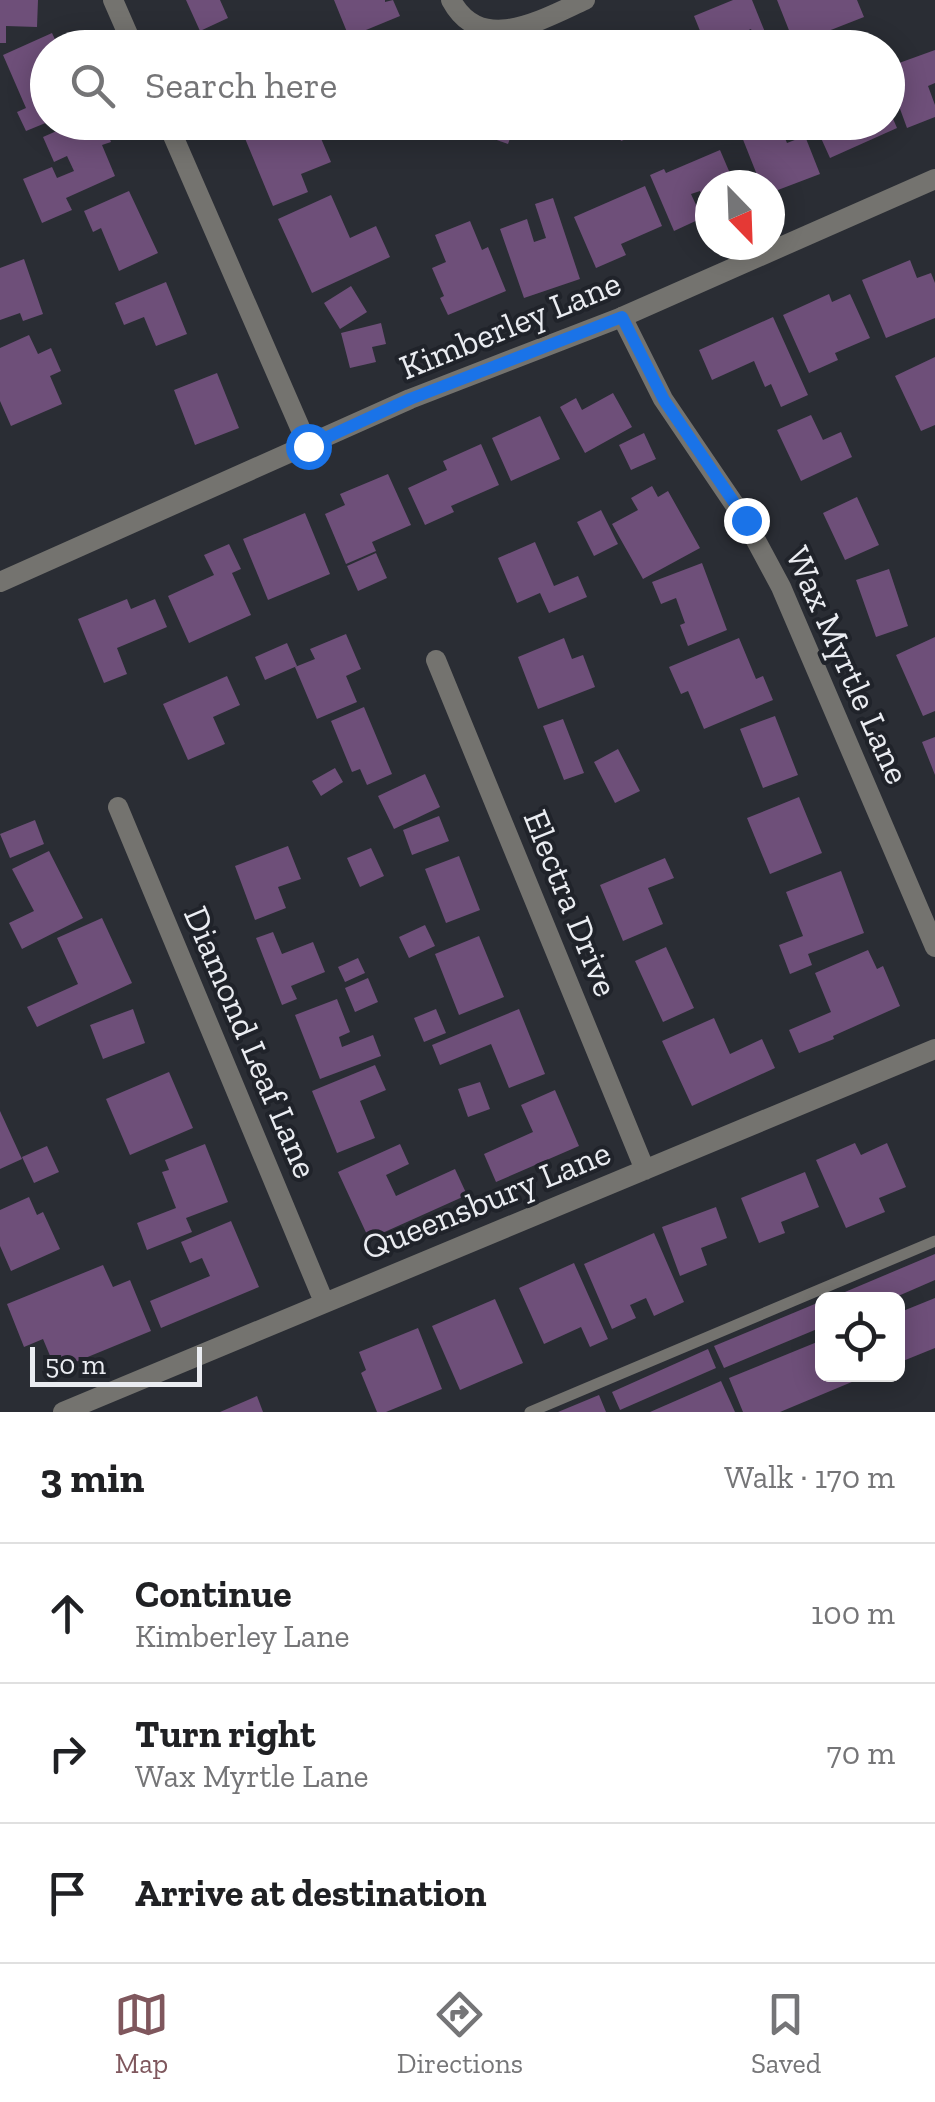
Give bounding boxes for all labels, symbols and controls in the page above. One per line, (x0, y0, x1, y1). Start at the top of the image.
search box (30, 30, 905, 140)
icon: search (65, 58, 120, 113)
text: Search here (145, 62, 337, 108)
north arrow (695, 170, 785, 260)
street label: Kimberley Lane (393, 262, 627, 388)
route start (286, 424, 332, 470)
route end (724, 498, 770, 544)
street label: Wax Myrtle Lane (777, 540, 919, 790)
street label: Electra Drive (515, 804, 627, 1002)
street label: Diamond Leaf Lane (175, 900, 327, 1184)
street label: Queensbury Lane (356, 1131, 616, 1269)
map controls (815, 1292, 905, 1382)
button: locate (815, 1292, 905, 1382)
scale bar (30, 1342, 202, 1386)
text: 50 m (45, 1348, 106, 1381)
text: 3 min (40, 1452, 145, 1503)
text: Walk · 170 m (724, 1458, 895, 1496)
text: Continue (135, 1571, 292, 1617)
icon: ahead (40, 1586, 95, 1641)
text: 100 m (811, 1594, 895, 1632)
text: Kimberley Lane (135, 1617, 350, 1655)
text: Turn right (135, 1711, 315, 1757)
icon: right (40, 1726, 95, 1781)
text: 70 m (827, 1734, 895, 1772)
text: Wax Myrtle Lane (135, 1757, 369, 1795)
icon: arrive (40, 1866, 95, 1921)
text: Arrive at destination (135, 1870, 486, 1916)
tab: Map (114, 1987, 169, 2080)
tab: Directions (397, 1987, 523, 2080)
tab: Saved (751, 1987, 821, 2080)

